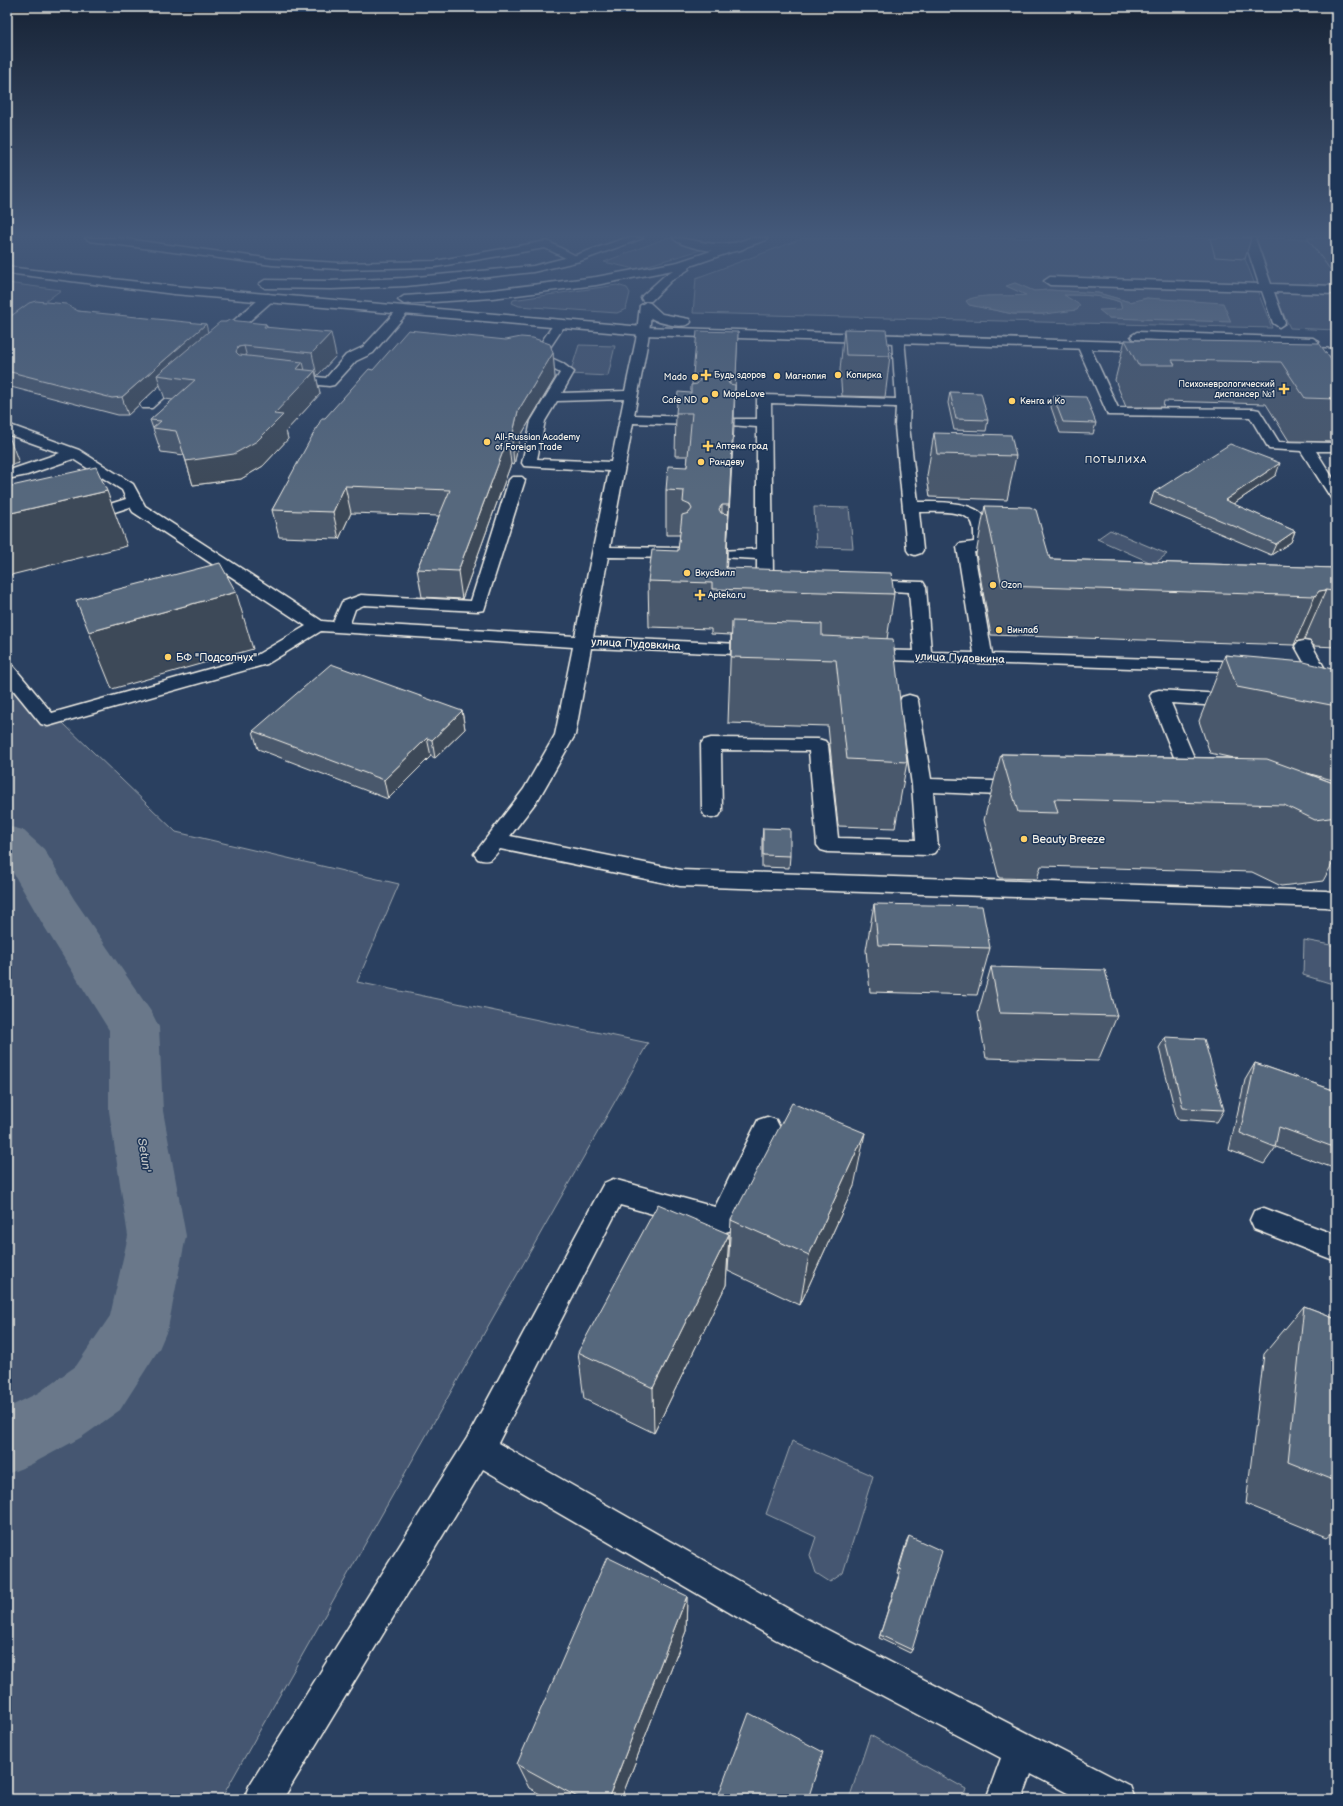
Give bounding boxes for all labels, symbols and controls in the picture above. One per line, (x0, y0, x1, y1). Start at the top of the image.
marker: Будь здоров (701, 370, 711, 380)
place label: Будь здоров (714, 370, 766, 381)
marker: Копирка (833, 370, 843, 380)
place label: Копирка (846, 370, 882, 381)
marker: Магнолия (772, 371, 782, 381)
place label: Магнолия (785, 371, 826, 382)
place label: Mado (664, 372, 687, 383)
marker: Mado (690, 372, 700, 382)
place label: Психоневрологический диспансер №1 (1178, 379, 1275, 400)
marker: Психоневрологический диспансер №1 (1278, 383, 1290, 395)
marker: МореLove (710, 389, 720, 399)
place label: МореLove (723, 389, 765, 400)
place label: Cafe ND (662, 395, 697, 406)
marker: Cafe ND (700, 395, 710, 405)
marker: Кенга и Ко (1007, 396, 1017, 406)
place label: Кенга и Ко (1020, 396, 1065, 407)
place label: All-Russian Academy of Foreign Trade (495, 432, 581, 453)
marker: All-Russian Academy of Foreign Trade (482, 437, 492, 447)
marker: Аптека град (703, 441, 713, 451)
place label: Аптека град (715, 441, 768, 452)
district label: ПОТЫЛИХА (1085, 454, 1147, 466)
marker: Рандеву (696, 457, 706, 467)
place label: Рандеву (709, 457, 745, 468)
marker: ВкусВилл (682, 568, 692, 578)
place label: ВкусВилл (695, 568, 735, 579)
marker: Ozon (988, 580, 998, 590)
place label: Ozon (1001, 580, 1022, 591)
marker: Apteka.ru (695, 590, 705, 600)
place label: Apteka.ru (708, 590, 746, 601)
marker: Винлаб (994, 625, 1004, 635)
place label: Винлаб (1007, 625, 1038, 636)
street label: улица Пудовкина (591, 635, 682, 653)
street label: улица Пудовкина (915, 650, 1006, 666)
place label: БФ "Подсолнух" (176, 651, 257, 664)
marker: БФ "Подсолнух" (163, 652, 173, 662)
place label: Beauty Breeze (1032, 833, 1105, 846)
marker: Beauty Breeze (1019, 834, 1029, 844)
water label: Setun' (134, 1137, 154, 1173)

